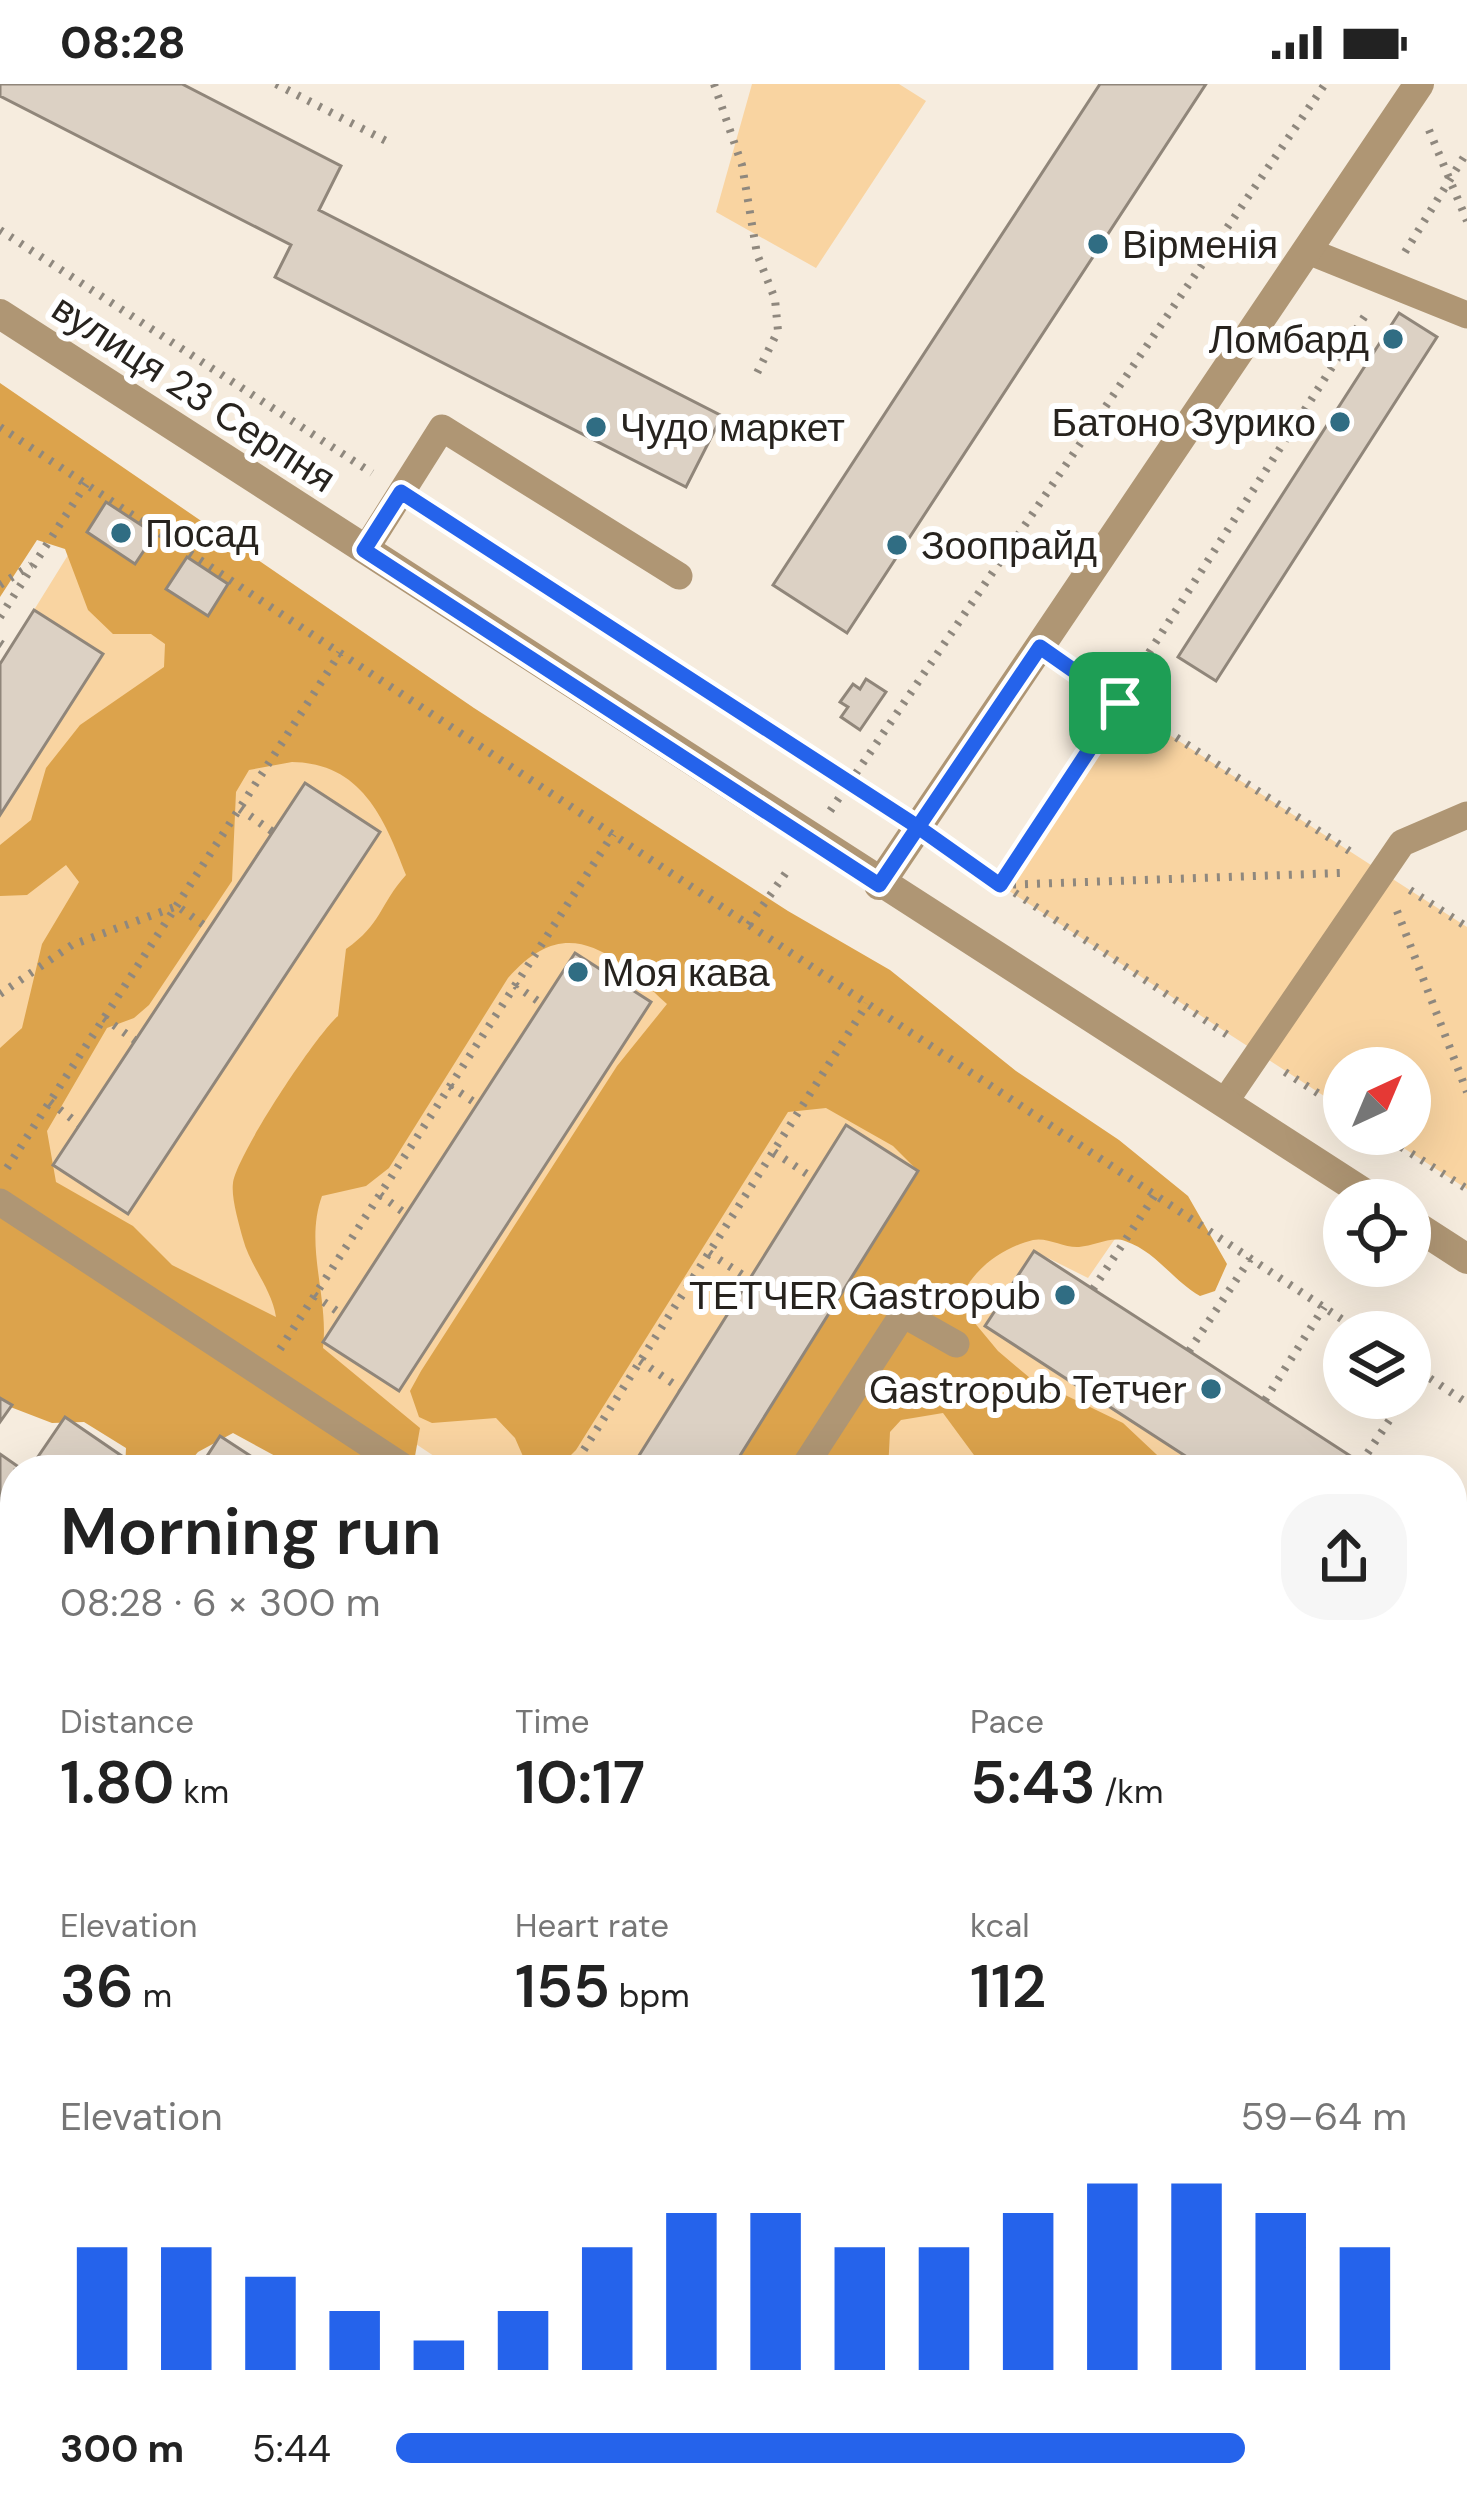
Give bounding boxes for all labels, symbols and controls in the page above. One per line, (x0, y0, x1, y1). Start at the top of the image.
text: 08:28 (60, 13, 186, 72)
place label: Вірменія (1122, 219, 1278, 270)
marker: Вірменія (1085, 231, 1111, 257)
street label: вулиця 23 Серпня (43, 282, 345, 504)
place label: Ломбард (1209, 314, 1369, 365)
marker: Ломбард (1380, 326, 1406, 352)
place label: Батоно Зурико (1052, 397, 1316, 448)
place label: Чудо маркет (620, 402, 845, 453)
marker: Батоно Зурико (1327, 409, 1353, 435)
marker: Чудо маркет (583, 414, 609, 440)
place label: Посад (145, 508, 259, 559)
marker: Посад (108, 520, 134, 546)
place label: Зоопрайд (921, 520, 1097, 571)
marker: Зоопрайд (884, 532, 910, 558)
pin (1069, 652, 1171, 754)
icon: arrive (1087, 670, 1153, 736)
place label: Моя кава (602, 947, 770, 998)
marker: Моя кава (565, 959, 591, 985)
north arrow (1323, 1047, 1431, 1155)
map controls (1323, 1047, 1431, 1419)
button: locate (1323, 1179, 1431, 1287)
place label: ТЕТЧЕR Gastropub (689, 1270, 1041, 1321)
marker: ТЕТЧЕR Gastropub (1052, 1282, 1078, 1308)
button: layers (1323, 1311, 1431, 1419)
place label: Gastropub Teтчеr (869, 1364, 1187, 1415)
marker: Gastropub Teтчеr (1198, 1376, 1224, 1402)
text: Morning run (60, 1489, 442, 1574)
button: share (1281, 1494, 1407, 1620)
text: 08:28 · 6 × 300 m (60, 1577, 380, 1628)
text: Distance (60, 1700, 194, 1743)
text: Time (515, 1700, 590, 1743)
text: Pace (970, 1700, 1044, 1743)
text: 1.80 (60, 1743, 174, 1822)
text: 10:17 (515, 1743, 645, 1822)
text: 5:43 (970, 1743, 1096, 1822)
text: km (174, 1770, 229, 1813)
text: /km (1096, 1770, 1163, 1813)
text: Elevation (60, 1904, 198, 1947)
text: Heart rate (515, 1904, 669, 1947)
text: kcal (970, 1904, 1030, 1947)
text: 36 (60, 1947, 134, 2026)
text: 155 (515, 1947, 610, 2026)
text: 112 (970, 1947, 1046, 2026)
text: m (134, 1974, 172, 2017)
text: bpm (610, 1974, 690, 2017)
text: Elevation (60, 2091, 223, 2142)
text: 59–64 m (1240, 2091, 1407, 2142)
text: 300 m (60, 2423, 184, 2474)
text: 5:44 (252, 2423, 331, 2474)

